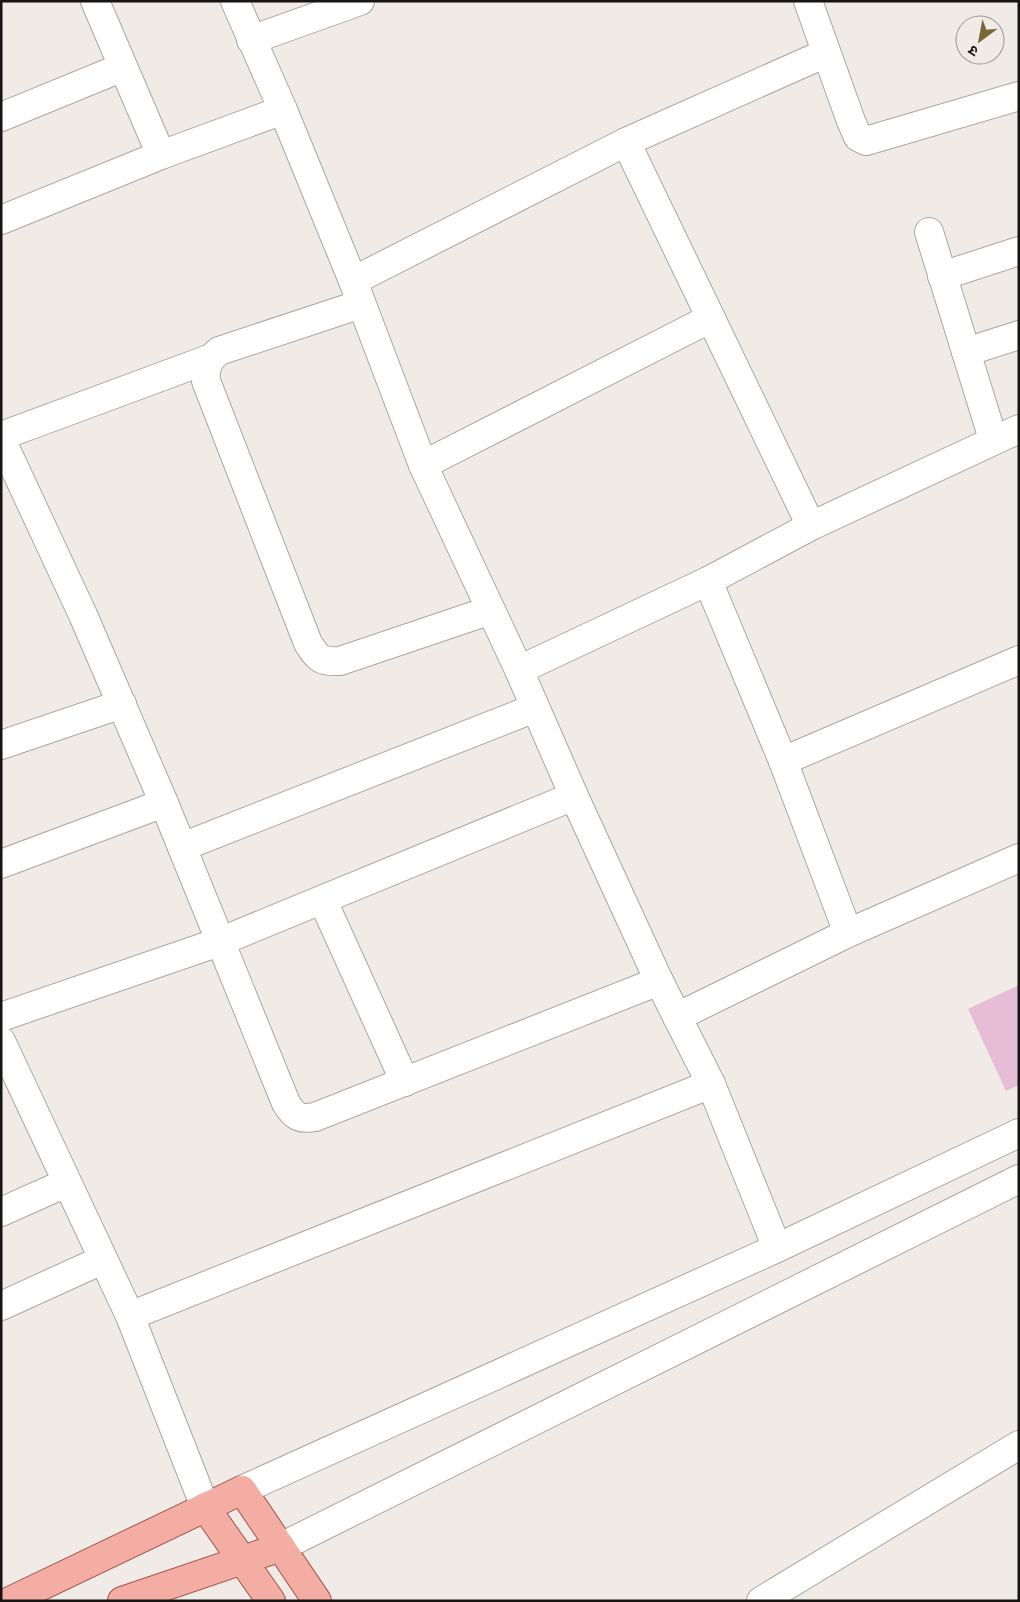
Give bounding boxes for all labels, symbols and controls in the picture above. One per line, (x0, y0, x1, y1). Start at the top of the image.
north arrow (955, 15, 1005, 65)
text: उ (965, 41, 981, 60)

